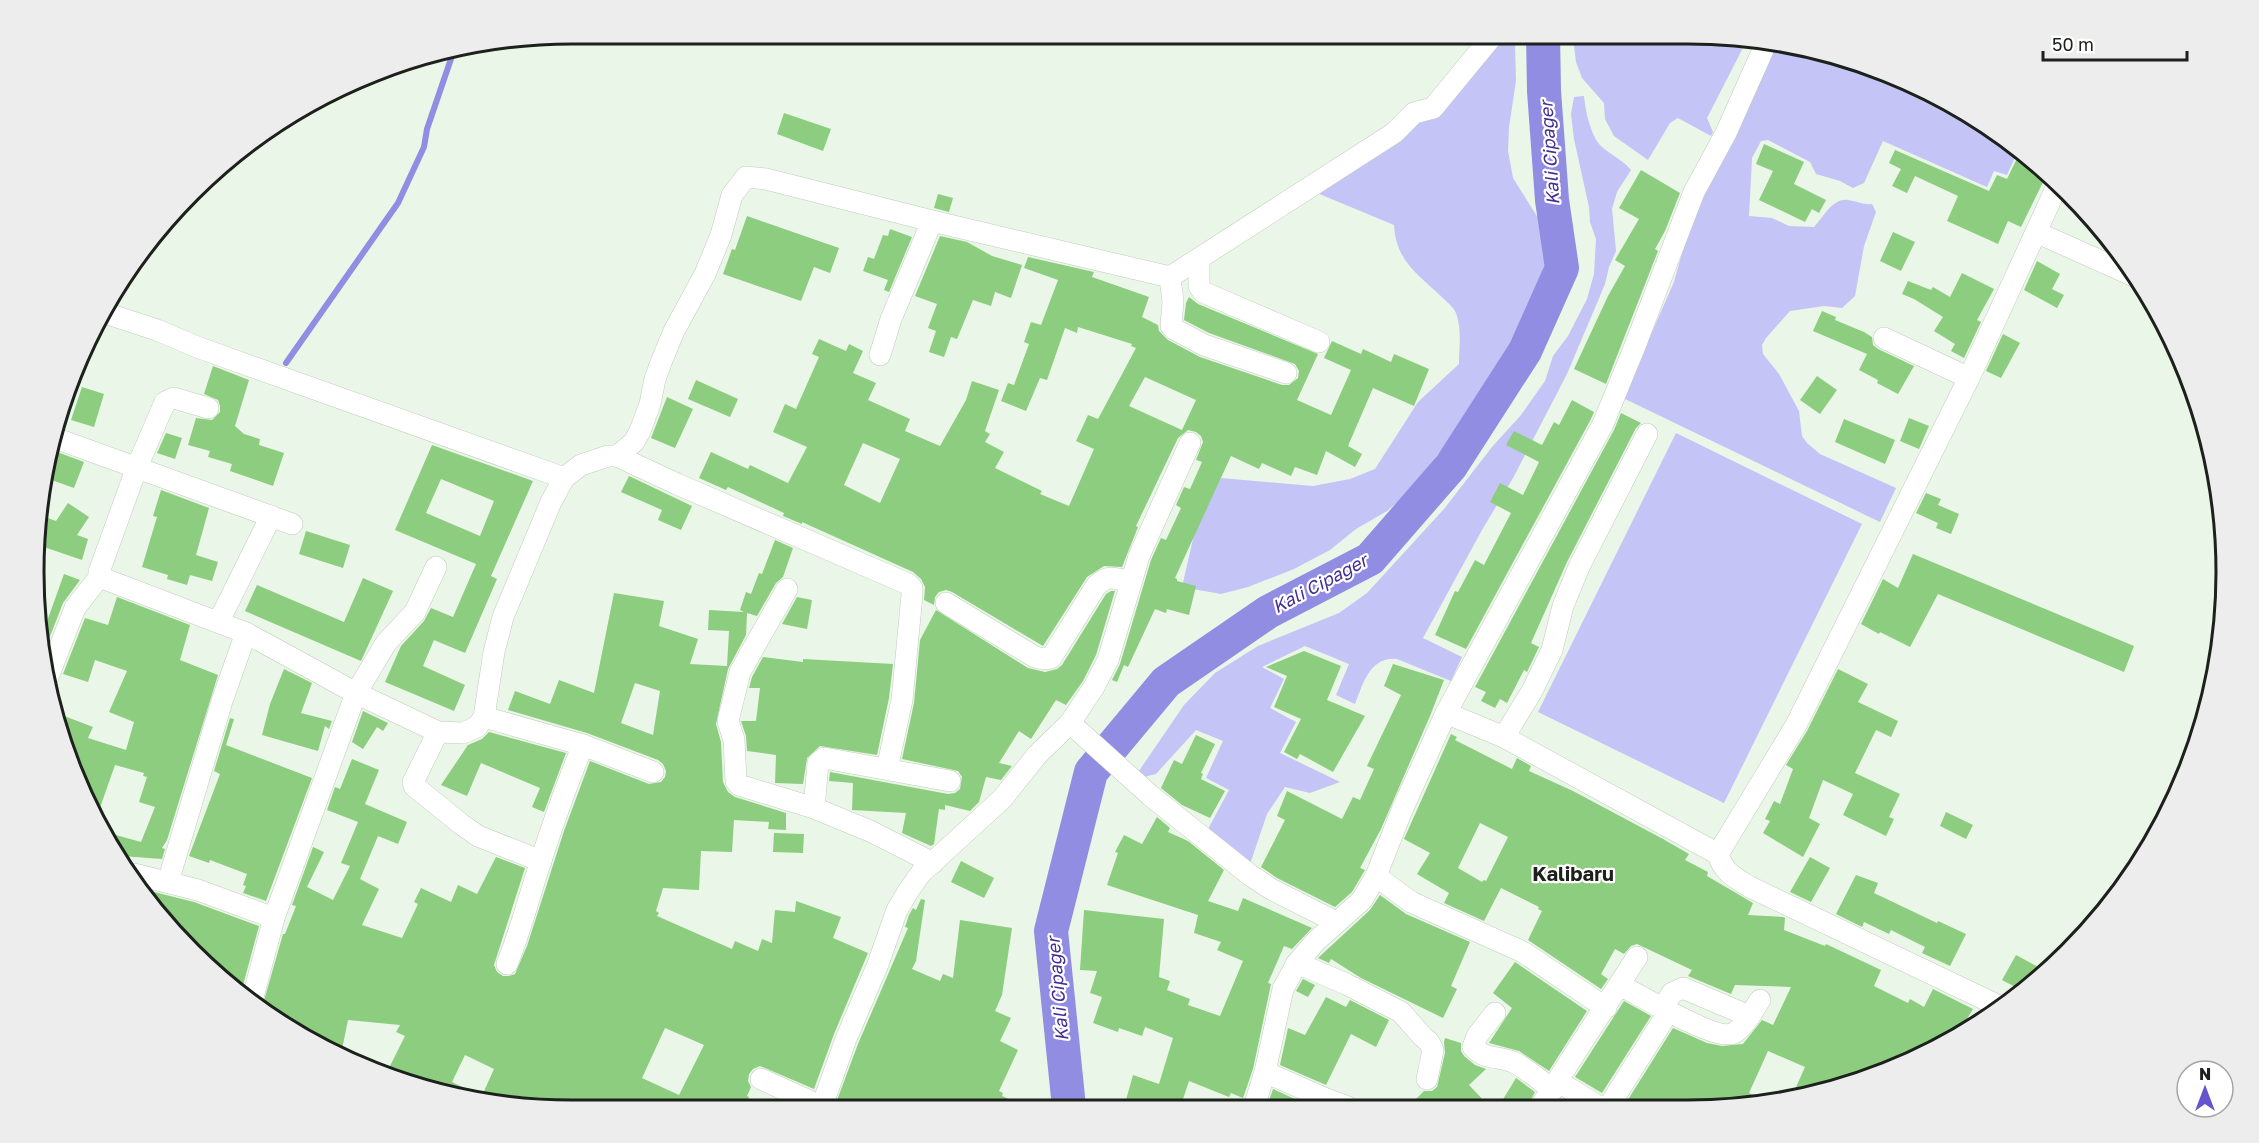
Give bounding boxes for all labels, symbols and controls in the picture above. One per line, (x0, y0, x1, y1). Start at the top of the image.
scale bar (2043, 24, 2187, 62)
text: 50 m (2052, 33, 2094, 55)
water label: Kali Cipager (1534, 97, 1564, 206)
water label: Kali Cipager (1268, 548, 1373, 617)
district label: Kalibaru (1532, 861, 1614, 885)
water label: Kali Cipager (1041, 933, 1073, 1042)
north arrow (2175, 1059, 2235, 1119)
text: N (2199, 1064, 2211, 1084)

